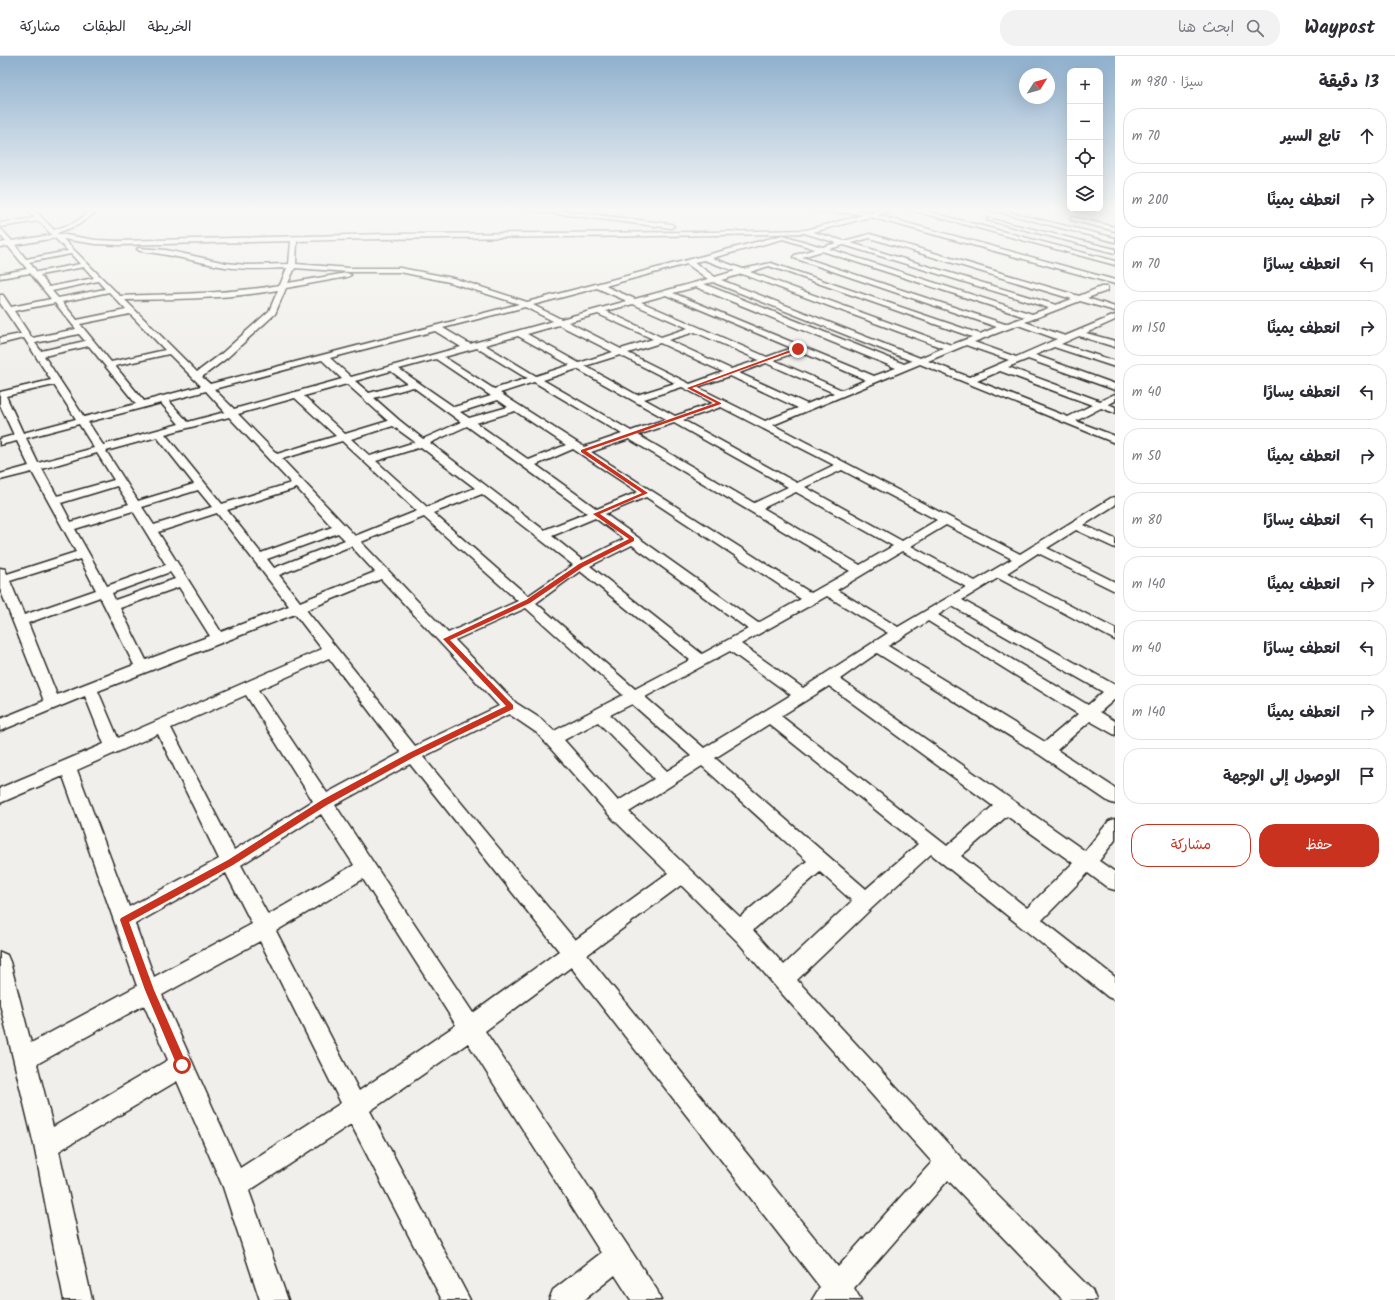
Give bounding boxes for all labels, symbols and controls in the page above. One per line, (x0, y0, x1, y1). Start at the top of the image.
search box (1000, 10, 1280, 46)
text: Waypost (1304, 13, 1375, 43)
text: مشاركة (20, 16, 60, 38)
text: الطبقات (82, 16, 126, 38)
text: الخريطة (148, 16, 191, 38)
text: ابحث هنا (1178, 16, 1234, 40)
icon: search (1244, 17, 1266, 39)
north arrow (1019, 68, 1055, 104)
map controls (1067, 68, 1103, 212)
button: + (1067, 68, 1103, 104)
text: 13 دقيقة (1319, 69, 1379, 96)
text: سيرًا · 980 m (1131, 72, 1203, 93)
button: − (1067, 104, 1103, 140)
text: تابع السير (1281, 125, 1340, 149)
icon: ahead (1356, 125, 1378, 147)
text: 70 m (1132, 126, 1160, 147)
button: locate (1067, 140, 1103, 176)
button: layers (1067, 176, 1103, 212)
text: انعطف يمينًا (1267, 189, 1340, 213)
icon: right (1356, 189, 1378, 211)
text: 200 m (1132, 190, 1168, 211)
text: انعطف يسارًا (1263, 253, 1340, 277)
icon: left (1356, 253, 1378, 275)
text: 70 m (1132, 254, 1160, 275)
text: انعطف يمينًا (1267, 317, 1340, 341)
icon: right (1356, 317, 1378, 339)
text: 150 m (1132, 318, 1165, 339)
route end (789, 340, 807, 358)
text: انعطف يسارًا (1263, 381, 1340, 405)
icon: left (1356, 381, 1378, 403)
text: 40 m (1132, 382, 1161, 403)
text: انعطف يمينًا (1267, 445, 1340, 469)
icon: right (1356, 445, 1378, 467)
text: 50 m (1132, 446, 1161, 467)
text: انعطف يسارًا (1263, 509, 1340, 533)
icon: left (1356, 509, 1378, 531)
text: 80 m (1132, 510, 1162, 531)
text: انعطف يمينًا (1267, 573, 1340, 597)
icon: right (1356, 573, 1378, 595)
text: 140 m (1132, 574, 1165, 595)
text: انعطف يسارًا (1263, 637, 1340, 661)
icon: left (1356, 637, 1378, 659)
text: 40 m (1132, 638, 1161, 659)
text: انعطف يمينًا (1267, 701, 1340, 725)
icon: right (1356, 701, 1378, 723)
text: 140 m (1132, 702, 1165, 723)
text: الوصول إلى الوجهة (1223, 765, 1340, 789)
icon: arrive (1356, 765, 1378, 787)
button: مشاركة (1131, 824, 1251, 867)
button: حفظ (1259, 824, 1379, 867)
route start (173, 1056, 191, 1074)

